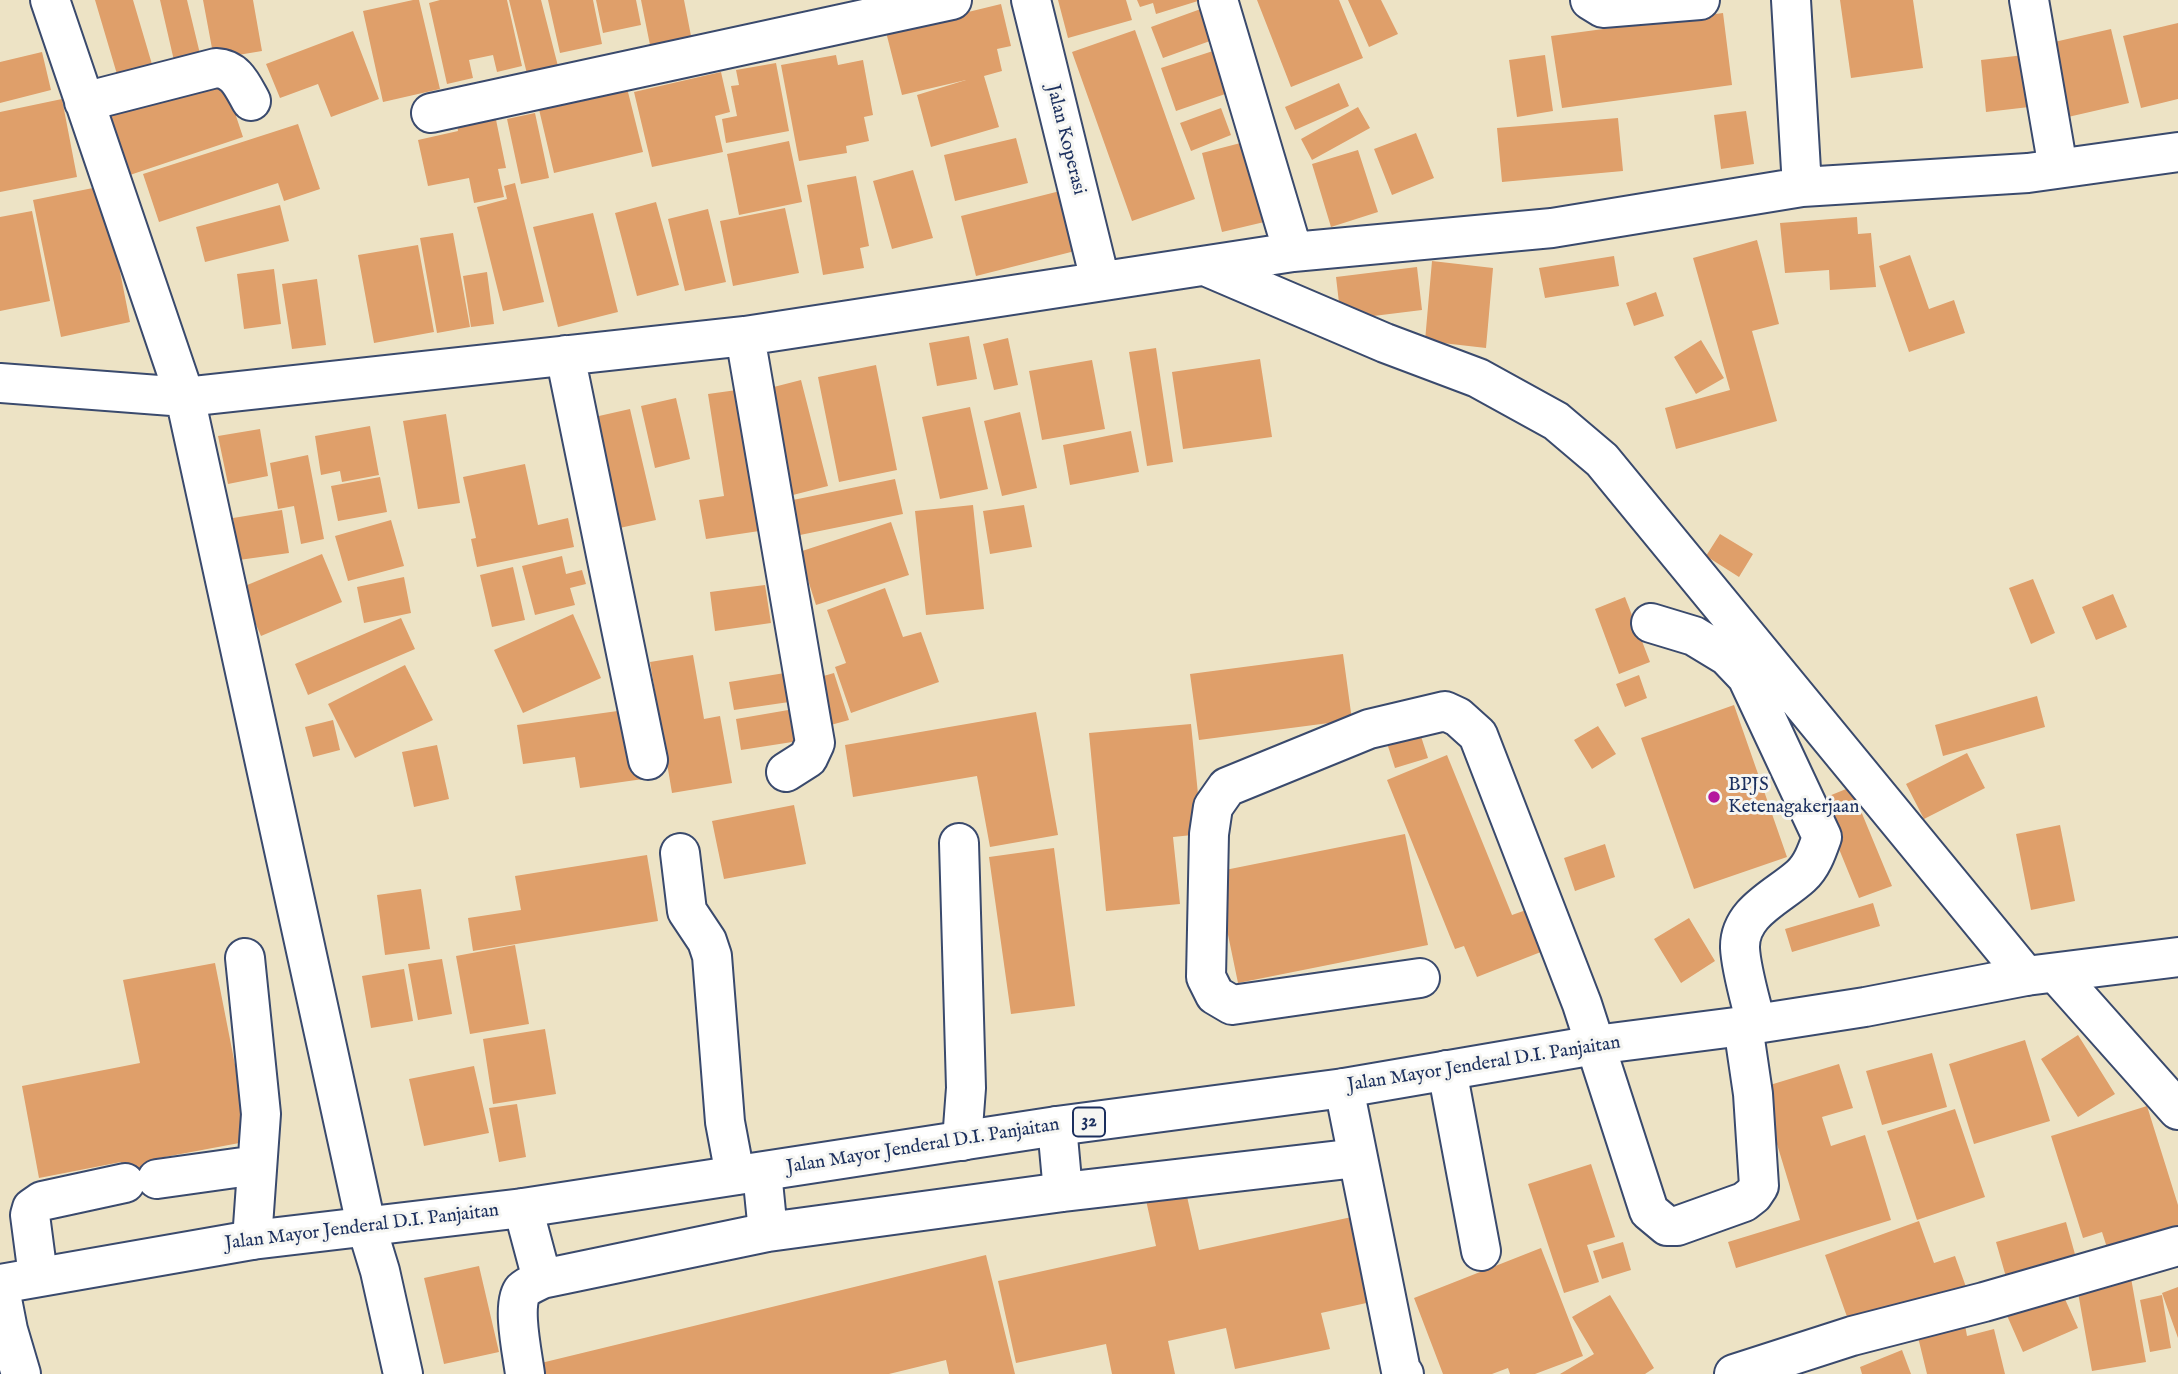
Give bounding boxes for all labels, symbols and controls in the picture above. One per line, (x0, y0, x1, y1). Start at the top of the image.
street label: Jalan Koperasi (1040, 82, 1090, 198)
place label: BPJS Ketenagakerjaan (1728, 775, 1859, 819)
marker: BPJS Ketenagakerjaan (1706, 789, 1722, 805)
street label: Jalan Mayor Jenderal D.I. Panjaitan (1346, 1032, 1622, 1098)
road number: 32 (1073, 1107, 1105, 1136)
street label: Jalan Mayor Jenderal D.I. Panjaitan (785, 1114, 1061, 1180)
street label: Jalan Mayor Jenderal D.I. Panjaitan (224, 1200, 500, 1256)

